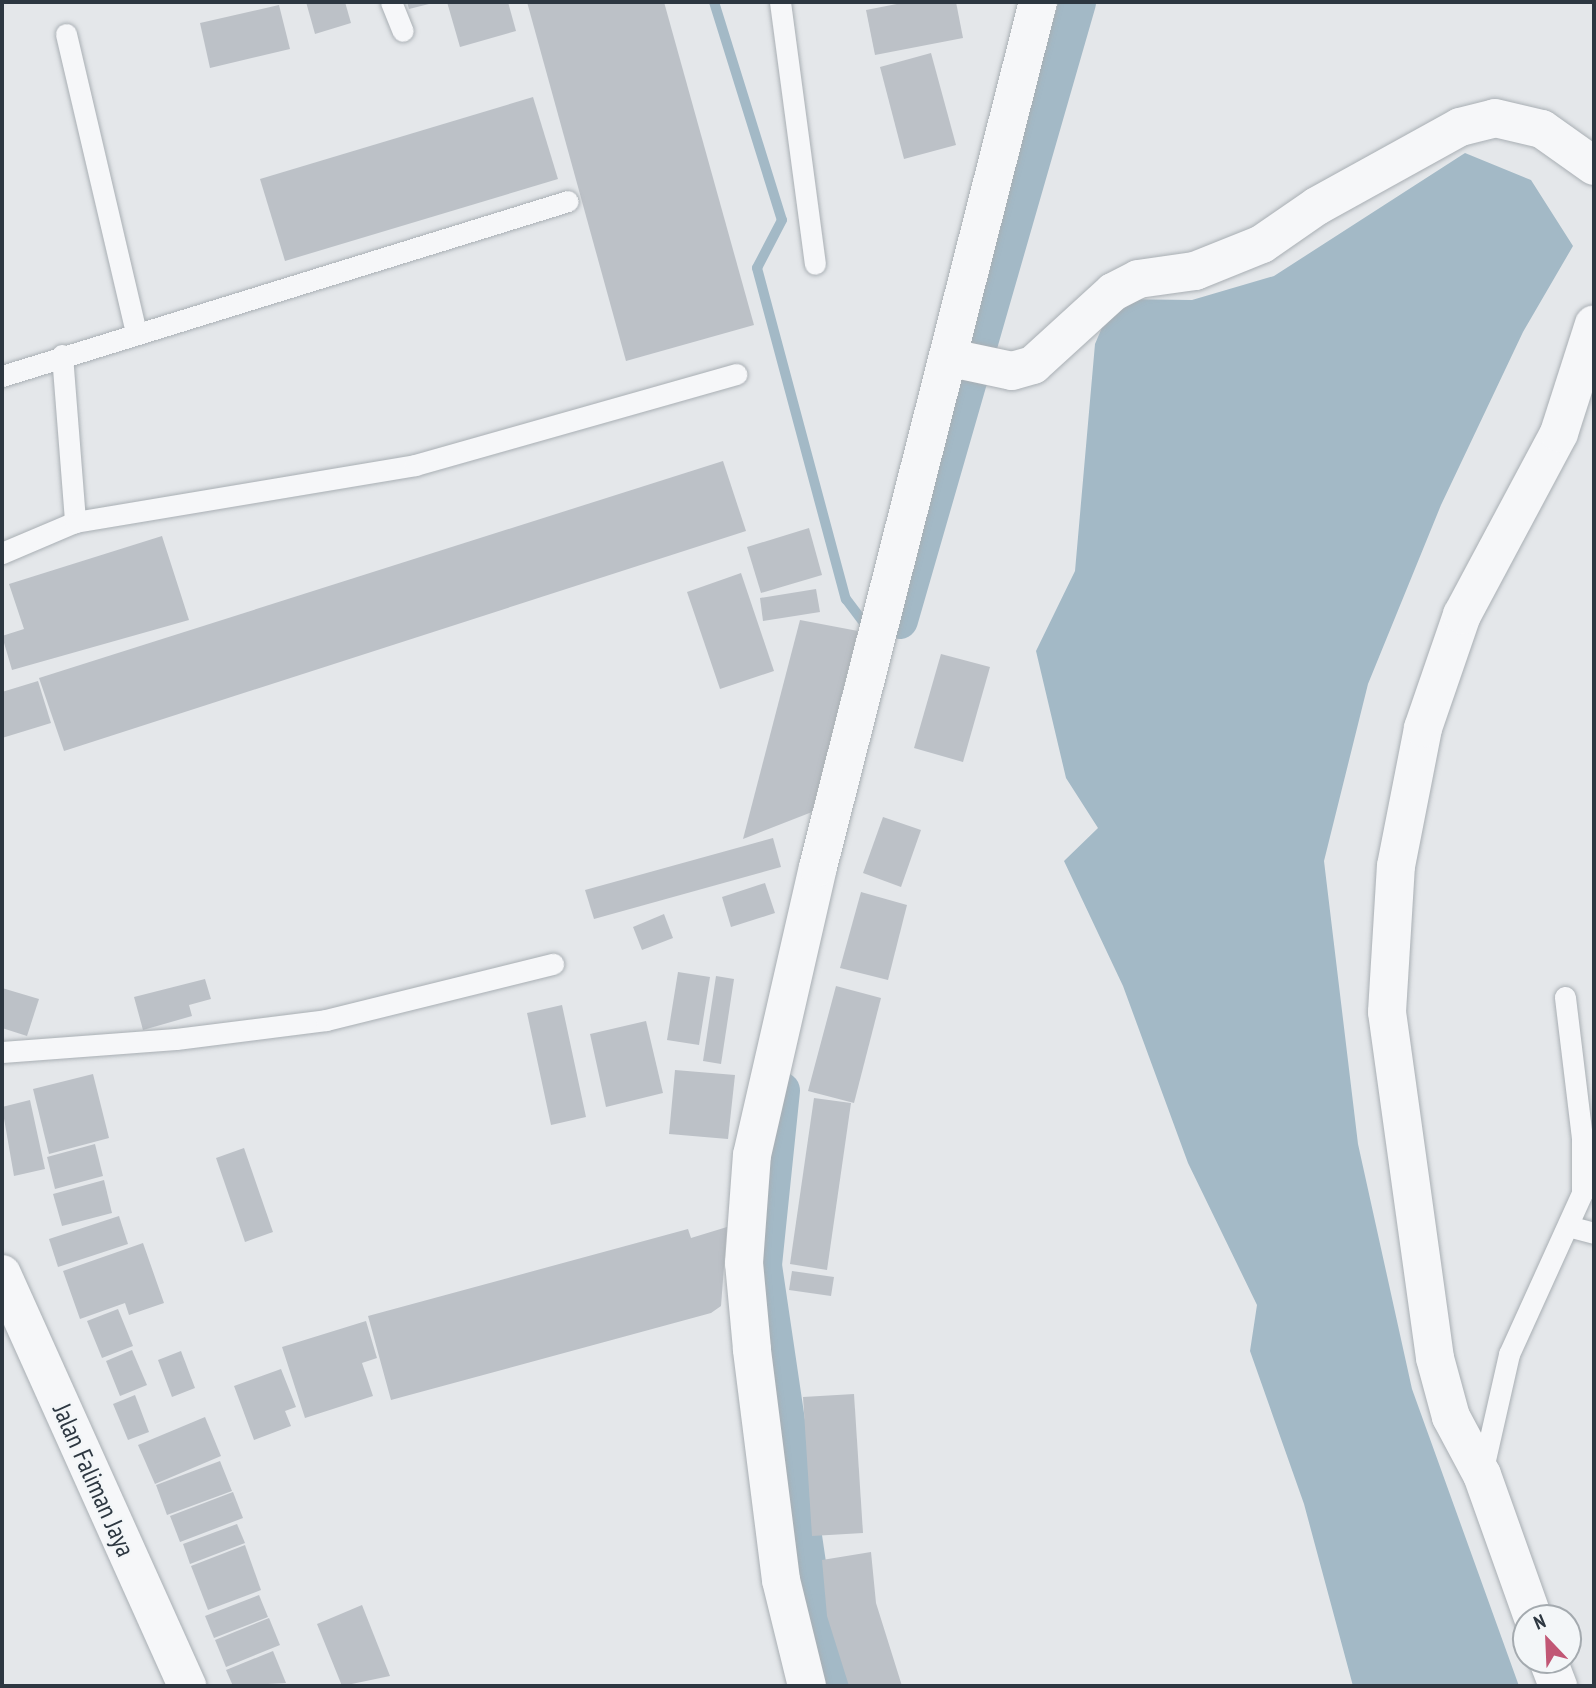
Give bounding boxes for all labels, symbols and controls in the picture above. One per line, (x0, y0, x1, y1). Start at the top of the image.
street label: Jalan Faliman Jaya (46, 1399, 142, 1561)
north arrow (1512, 1604, 1582, 1674)
text: N (1530, 1608, 1549, 1635)

